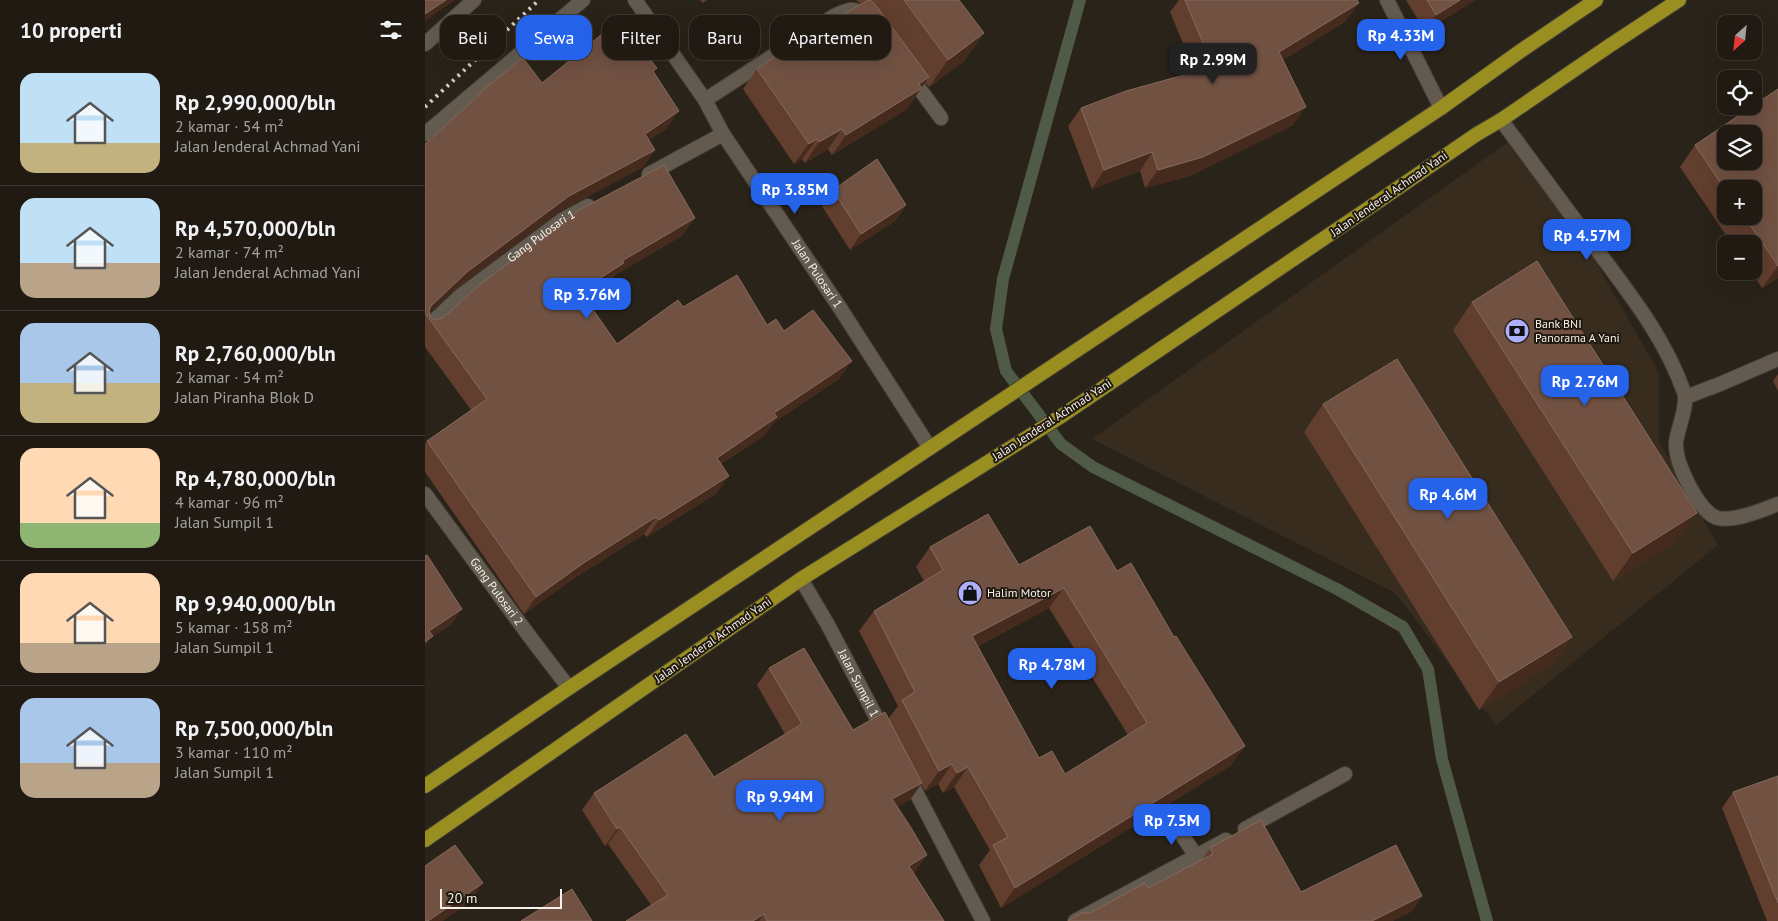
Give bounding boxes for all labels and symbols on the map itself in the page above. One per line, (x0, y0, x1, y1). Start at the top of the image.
north arrow (1717, 15, 1763, 60)
pin: Rp 4.33M (1349, 18, 1453, 61)
pin: Rp 2.99M (1161, 42, 1265, 85)
street label: Jalan Jenderal Achmad Yani (1327, 148, 1450, 240)
pin: Rp 3.85M (743, 172, 847, 215)
street label: Gang Pulosari 1 (504, 206, 578, 265)
pin: Rp 4.57M (1535, 218, 1639, 261)
street label: Jalan Pulosari 1 (788, 236, 846, 311)
pin: Rp 3.76M (535, 278, 639, 320)
place label: Bank BNI Panorama A Yani (1535, 316, 1620, 345)
bank icon: Bank BNI Panorama A Yani (1504, 318, 1530, 344)
pin: Rp 2.76M (1533, 364, 1637, 407)
street label: Jalan Jenderal Achmad Yani (988, 375, 1114, 464)
pin: Rp 4.6M (1402, 478, 1494, 520)
street label: Gang Pulosari 2 (467, 554, 527, 628)
shop icon: Halim Motor (957, 580, 983, 606)
place label: Halim Motor (987, 585, 1051, 600)
street label: Jalan Jenderal Achmad Yani (651, 594, 774, 686)
street label: Jalan Sumpil 1 (835, 646, 883, 719)
pin: Rp 4.78M (1000, 648, 1104, 690)
pin: Rp 9.94M (728, 780, 832, 822)
pin: Rp 7.5M (1126, 804, 1218, 846)
scale bar (440, 886, 563, 909)

